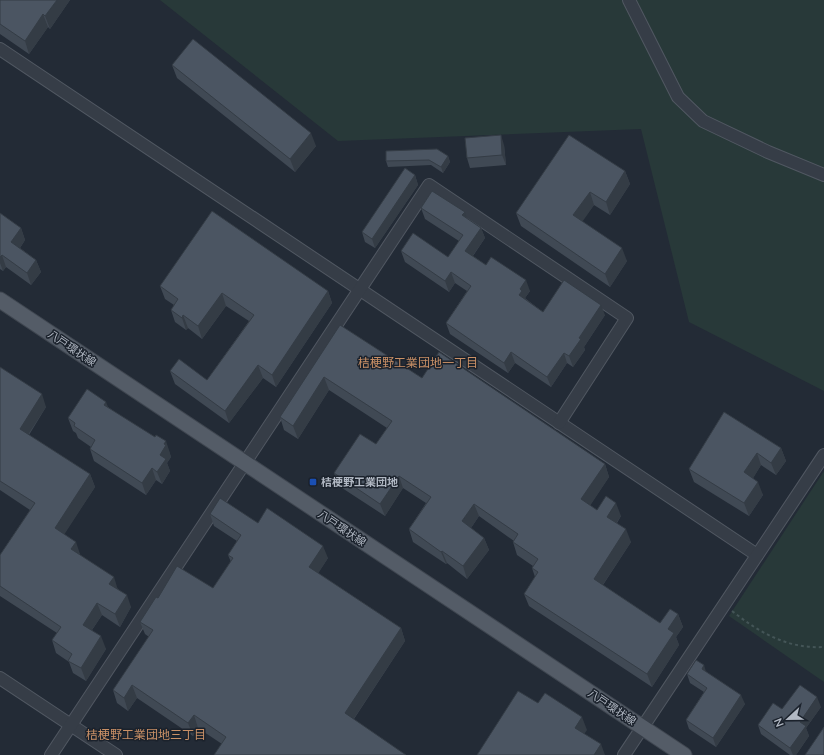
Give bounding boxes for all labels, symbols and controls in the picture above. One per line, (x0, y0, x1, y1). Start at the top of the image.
street label: 八戸環状線 (45, 327, 99, 369)
district label: 桔梗野工業団地一丁目 (358, 355, 478, 370)
place label: 桔梗野工業団地 (321, 475, 398, 489)
marker: 桔梗野工業団地 (308, 477, 318, 487)
street label: 八戸環状線 (315, 507, 369, 549)
street label: 八戸環状線 (585, 686, 639, 728)
north arrow (768, 699, 808, 739)
text: N (771, 716, 787, 729)
district label: 桔梗野工業団地三丁目 (86, 727, 206, 742)

